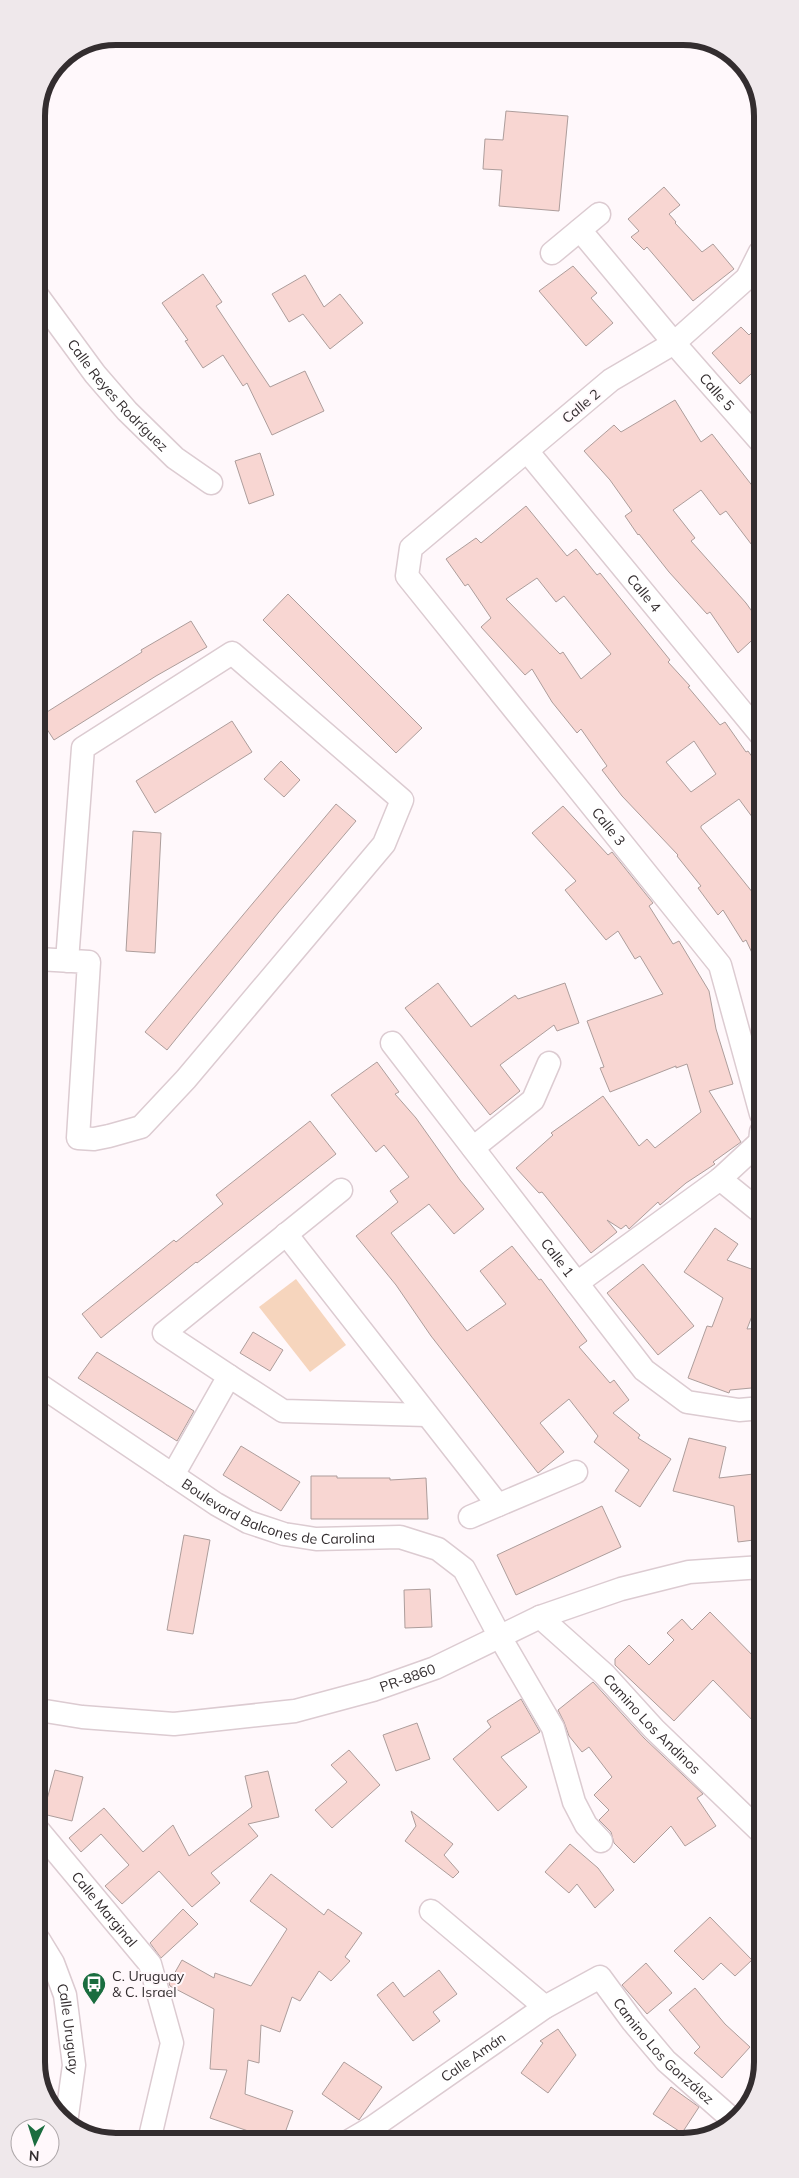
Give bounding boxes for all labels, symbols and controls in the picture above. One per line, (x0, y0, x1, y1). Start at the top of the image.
street label: Calle Reyes Rodríguez (63, 336, 172, 455)
street label: Calle 5 (696, 369, 738, 414)
street label: Calle 2 (558, 385, 604, 427)
street label: Calle 4 (623, 570, 665, 616)
street label: Calle 3 (588, 804, 629, 849)
street label: Calle 1 (537, 1235, 578, 1281)
street label: Boulevard Balcones de Carolina (178, 1474, 375, 1548)
street label: PR-8860 (377, 1660, 438, 1696)
street label: Camino Los Andinos (599, 1670, 705, 1778)
street label: Calle Marginal (68, 1868, 141, 1951)
place label: C. Uruguay & C. Israel (112, 1967, 185, 2001)
bus stop icon: C. Uruguay & C. Israel (81, 1971, 107, 2005)
street label: Calle Uruguay (52, 1981, 83, 2076)
street label: Camino Los González (609, 1994, 718, 2108)
street label: Calle Amán (437, 2028, 509, 2086)
north arrow (10, 2118, 60, 2168)
text: N (28, 2147, 40, 2165)

